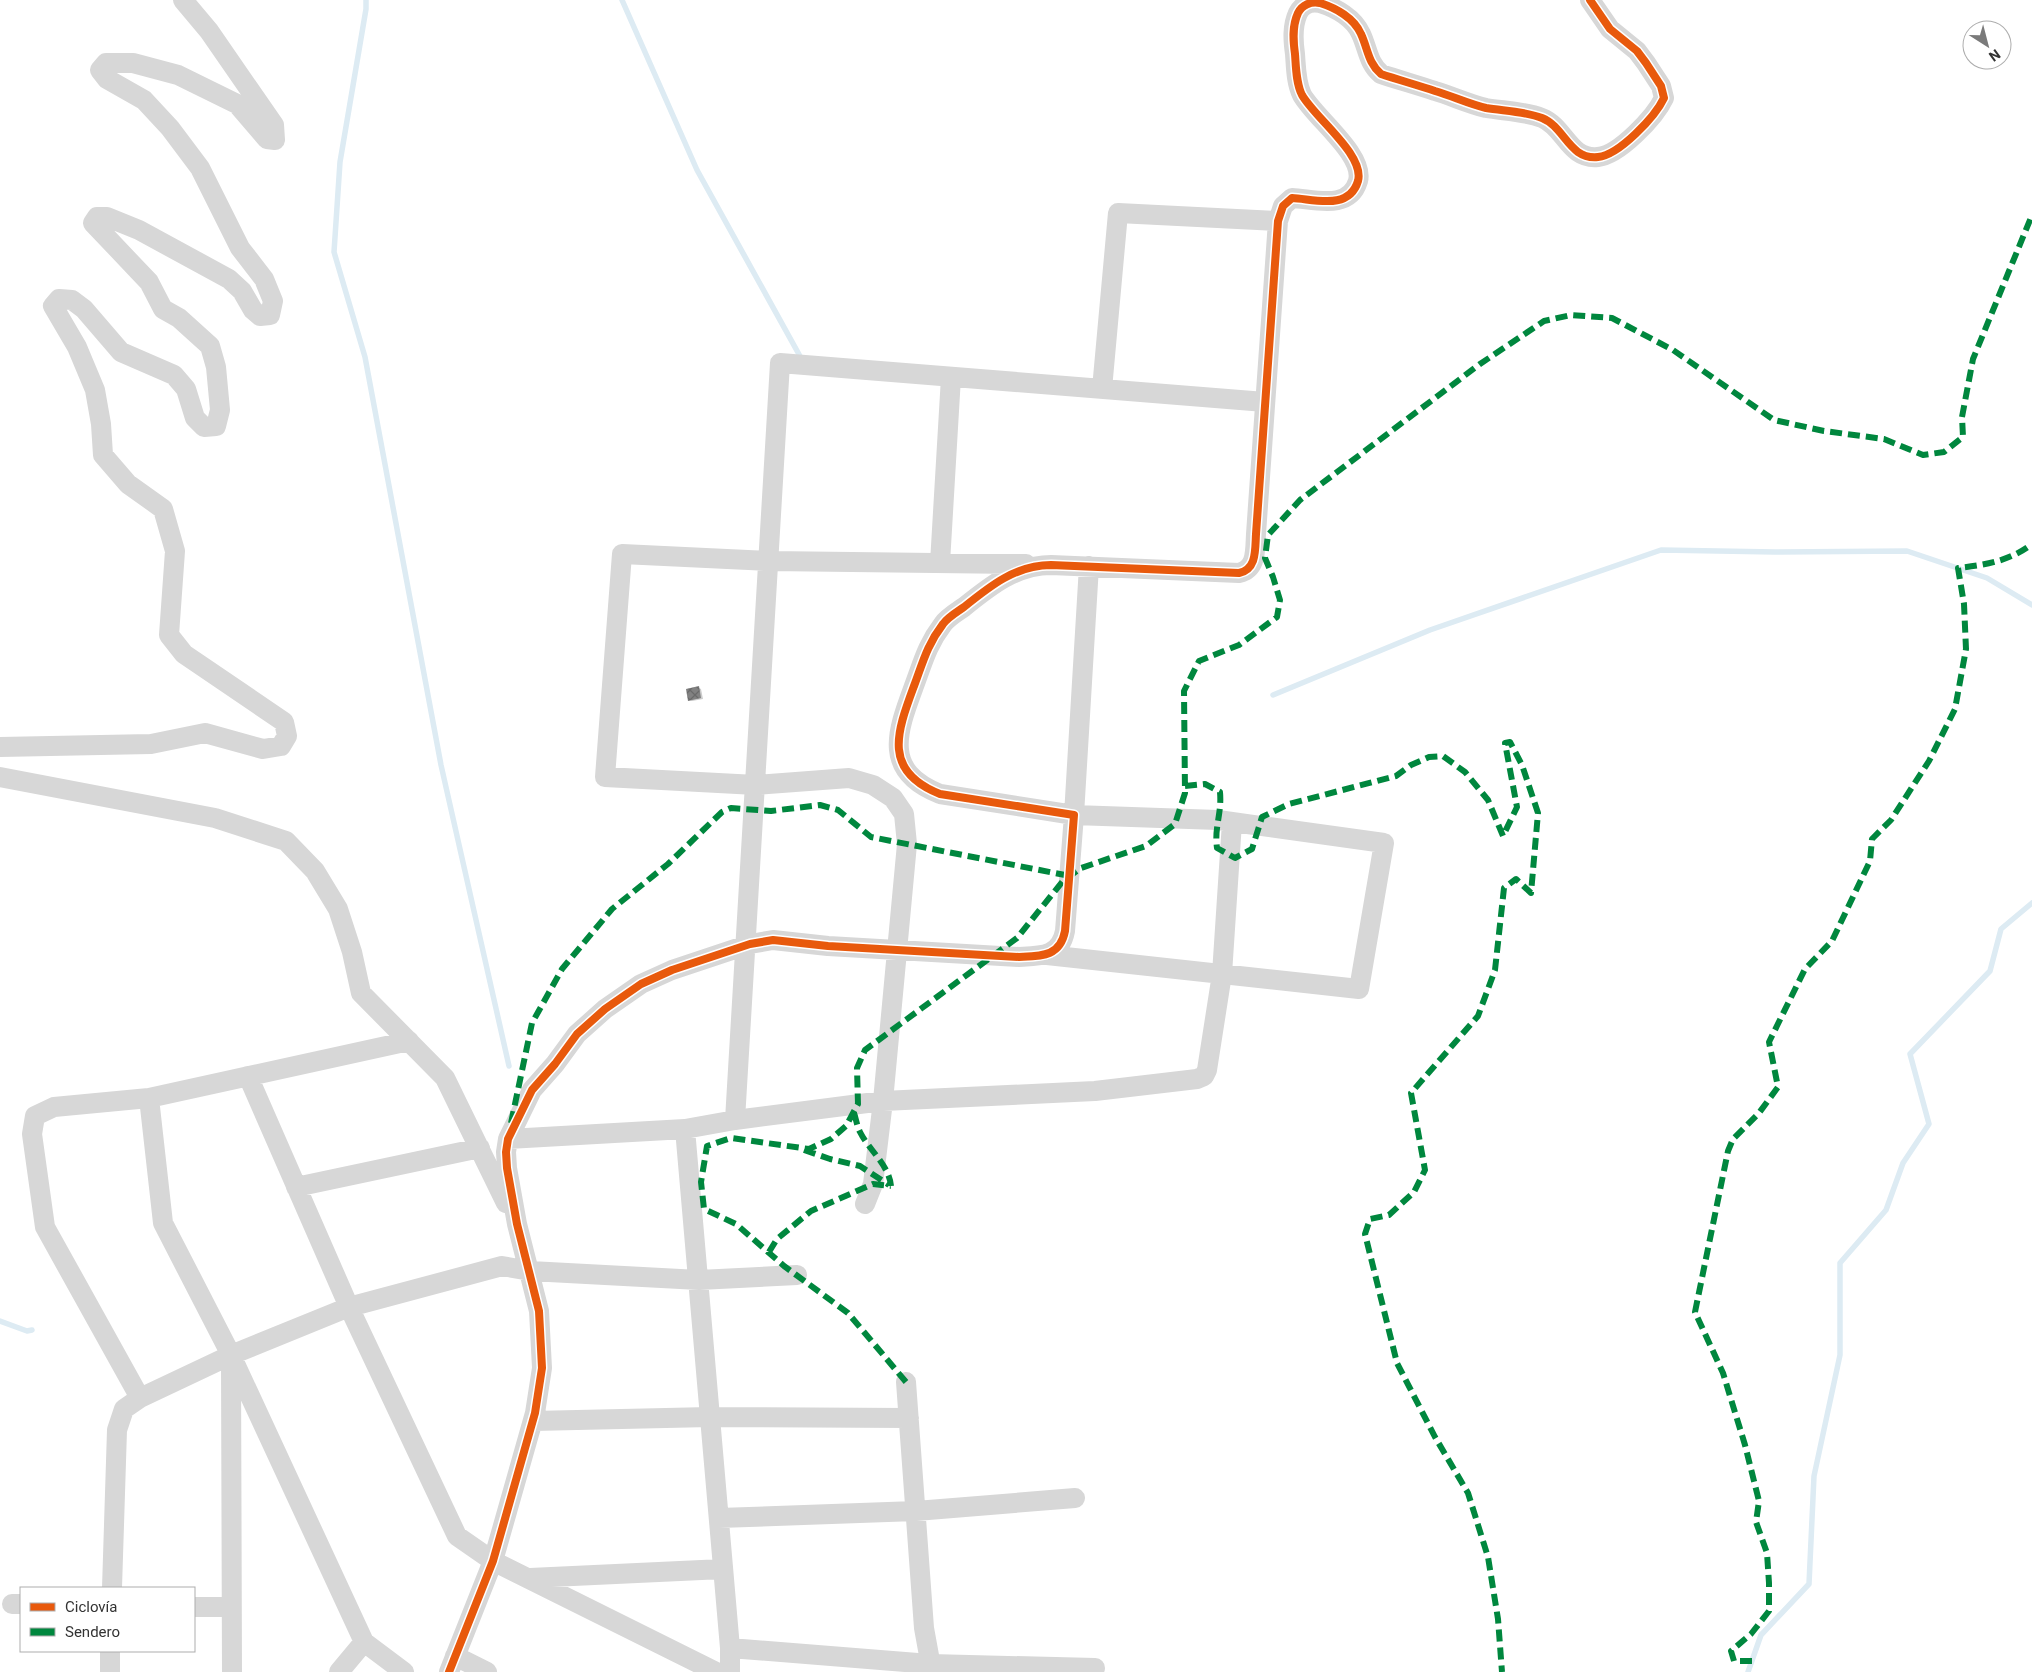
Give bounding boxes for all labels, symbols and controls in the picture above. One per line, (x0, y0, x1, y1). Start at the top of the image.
north arrow (1962, 20, 2012, 70)
text: N (1986, 46, 2003, 65)
legend (20, 1587, 195, 1652)
text: Ciclovía (65, 1598, 118, 1616)
text: Sendero (65, 1623, 120, 1641)

